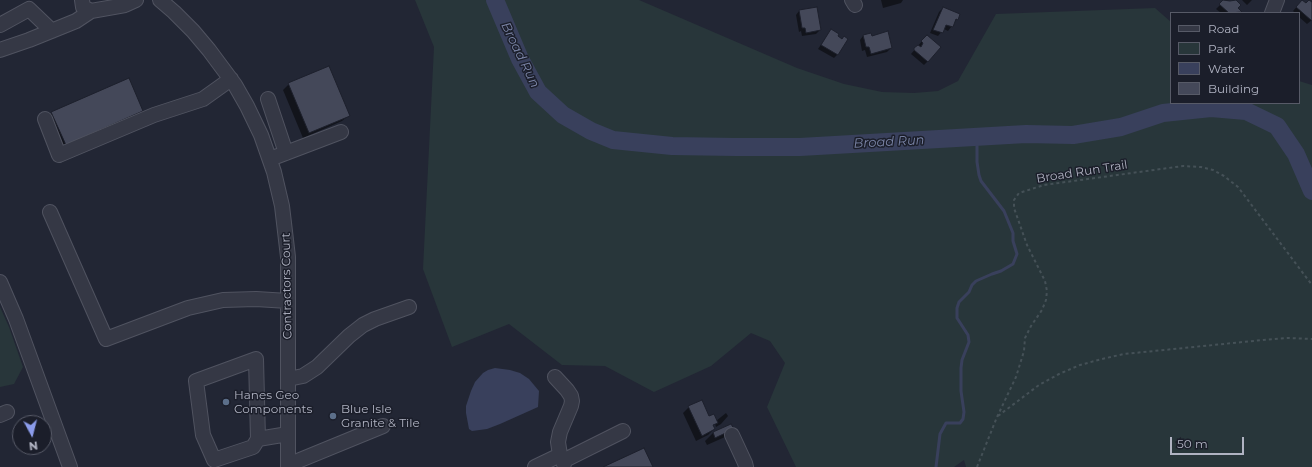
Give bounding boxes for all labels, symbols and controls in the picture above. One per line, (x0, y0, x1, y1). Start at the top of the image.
legend (1170, 12, 1300, 104)
water label: Broad Run (497, 20, 543, 90)
text: Road (1208, 21, 1239, 36)
text: Park (1208, 41, 1235, 56)
text: Water (1208, 61, 1244, 76)
text: Building (1208, 81, 1259, 96)
water label: Broad Run (853, 132, 925, 152)
street label: Broad Run Trail (1035, 158, 1129, 186)
street label: Contractors Court (279, 233, 295, 339)
place label: Hanes Geo Components (234, 388, 312, 416)
marker: Hanes Geo Components (221, 397, 231, 407)
place label: Blue Isle Granite & Tile (341, 402, 420, 430)
marker: Blue Isle Granite & Tile (328, 411, 338, 421)
north arrow (12, 415, 52, 455)
scale bar (1172, 429, 1246, 455)
text: 50 m (1177, 436, 1208, 451)
text: N (28, 438, 39, 453)

